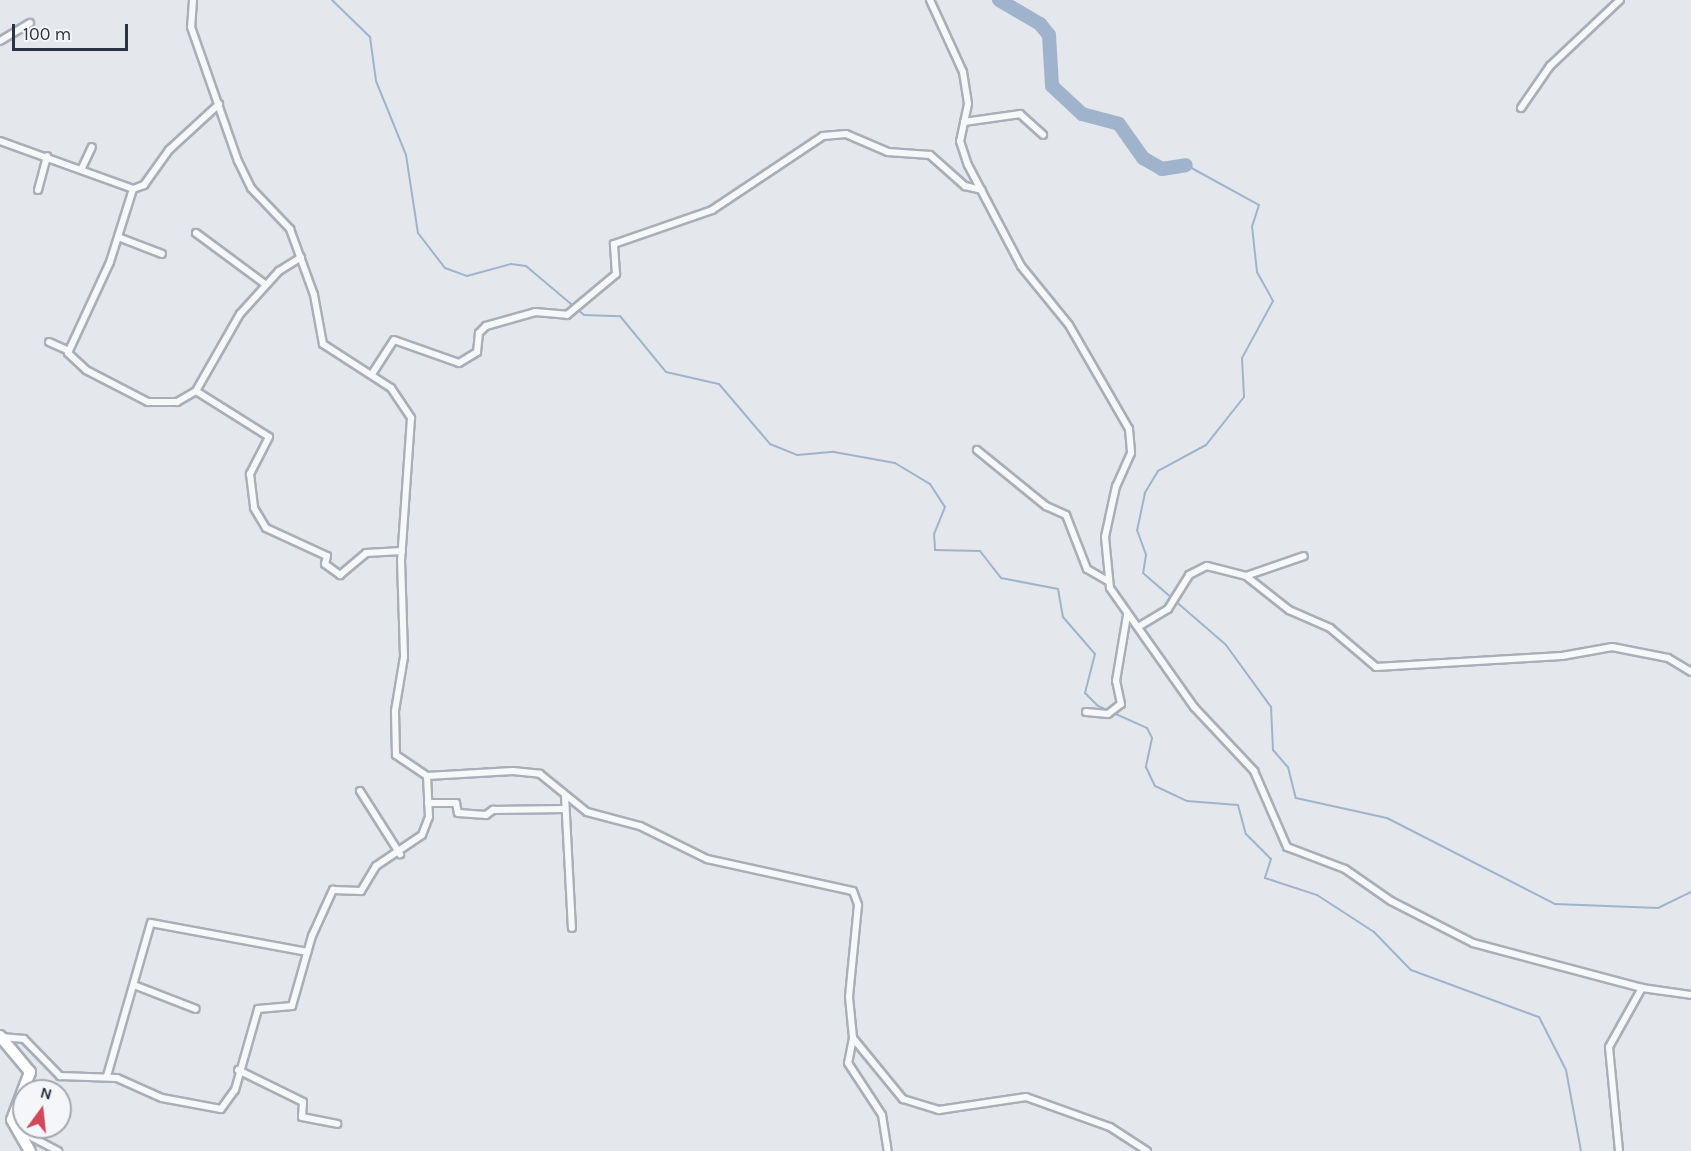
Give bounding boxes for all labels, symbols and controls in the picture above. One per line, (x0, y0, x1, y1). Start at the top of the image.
scale bar (15, 12, 130, 50)
text: 100 m (23, 23, 71, 45)
north arrow (12, 1079, 72, 1139)
text: N (38, 1082, 54, 1104)

